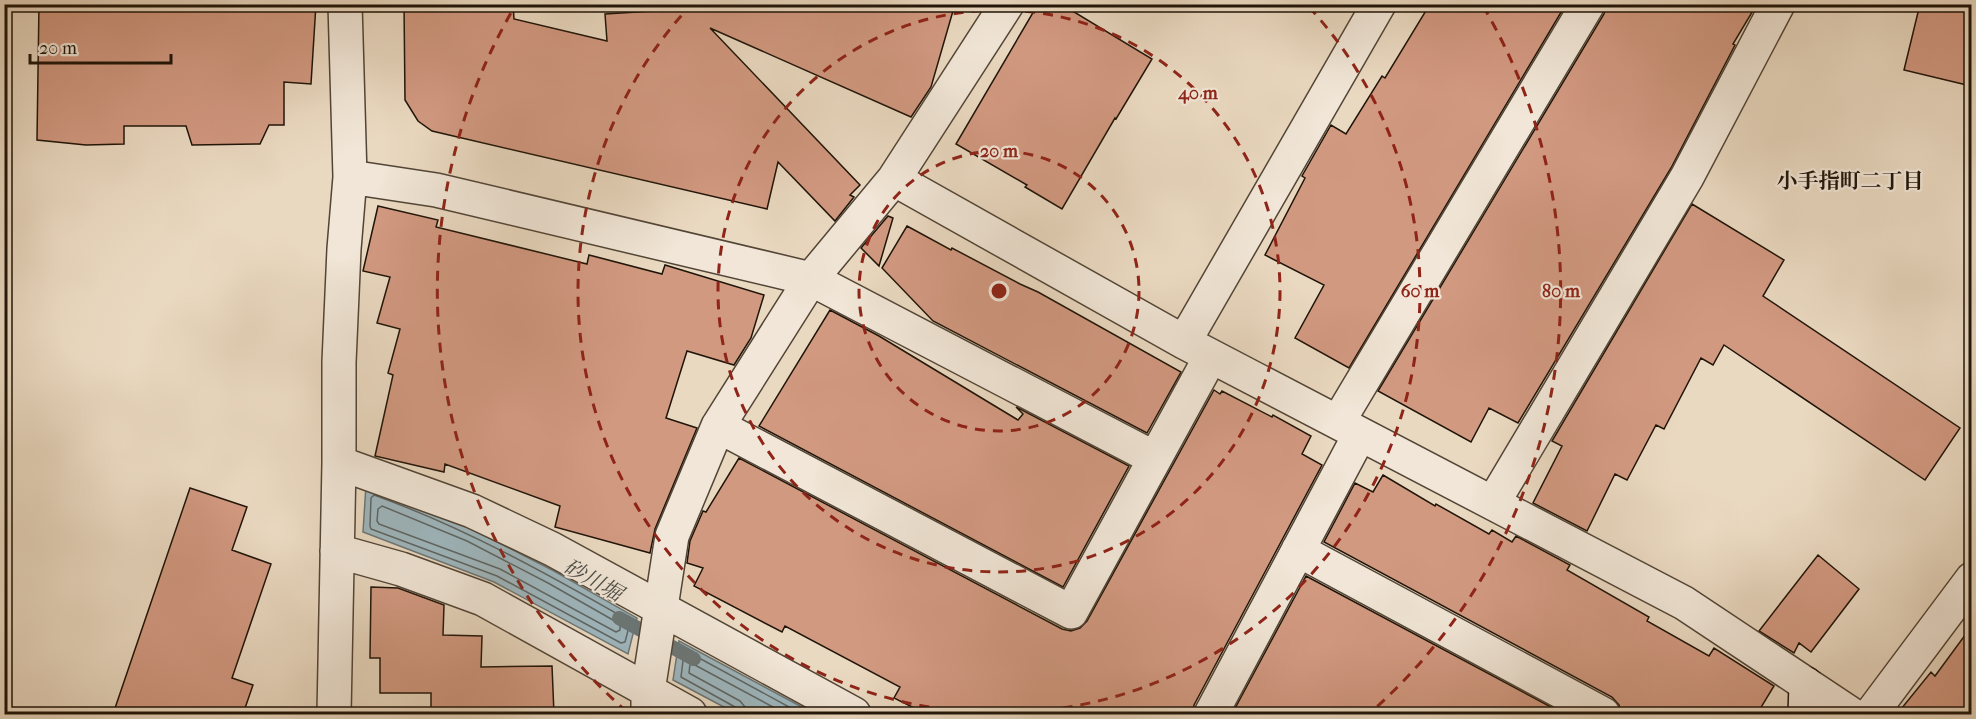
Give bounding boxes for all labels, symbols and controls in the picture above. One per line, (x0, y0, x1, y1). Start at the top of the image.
scale bar (30, 27, 171, 65)
text: 20 m (39, 38, 77, 59)
text: 40 m (1177, 83, 1219, 104)
text: 20 m (980, 141, 1019, 162)
district label: 小手指町二丁目 (1777, 169, 1924, 193)
centre of rings (989, 281, 1009, 301)
text: 60 m (1401, 281, 1440, 302)
text: 80 m (1542, 281, 1581, 302)
water label: 砂川堀 (560, 554, 629, 607)

